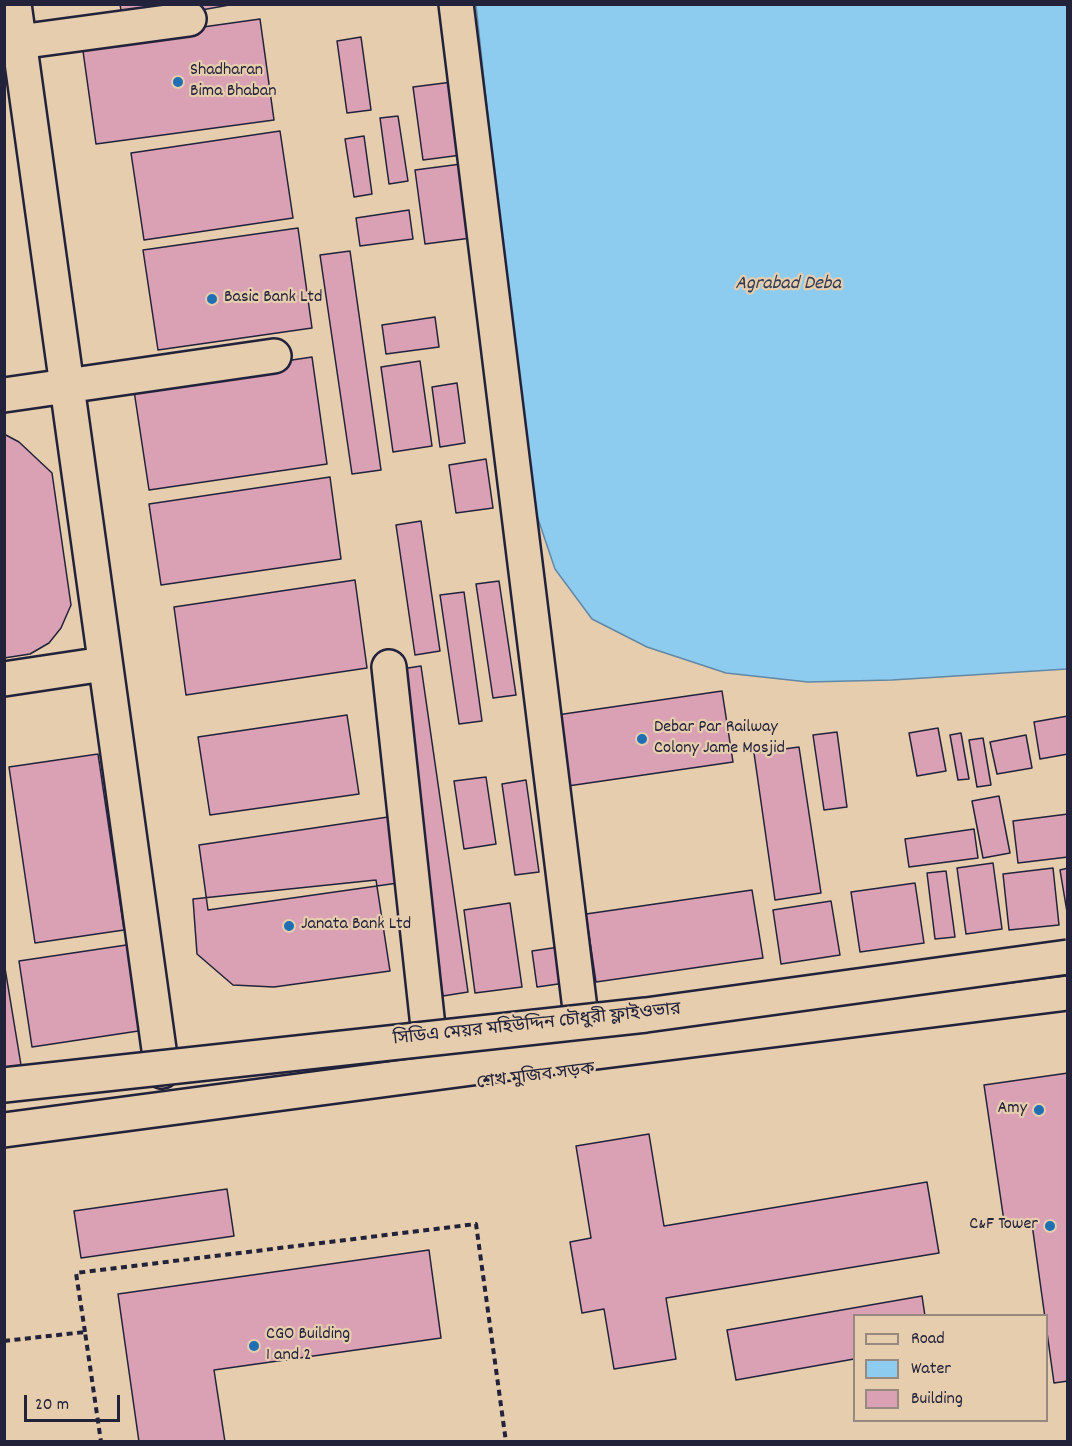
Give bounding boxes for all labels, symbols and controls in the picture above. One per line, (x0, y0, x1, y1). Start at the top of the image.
place label: Shadharan Bima Bhaban (190, 61, 277, 104)
marker: Shadharan Bima Bhaban (171, 75, 185, 89)
water label: Agrabad Deba (735, 273, 841, 297)
place label: Basic Bank Ltd (224, 288, 322, 310)
marker: Basic Bank Ltd (205, 292, 219, 306)
place label: Debar Par Railway Colony Jame Mosjid (654, 718, 785, 760)
marker: Debar Par Railway Colony Jame Mosjid (635, 732, 649, 746)
place label: Janata Bank Ltd (301, 915, 411, 937)
marker: Janata Bank Ltd (282, 919, 296, 933)
street label: সিডিএ মেয়র মহিউদ্দিন চৌধুরী ফ্লাইওভার (392, 1000, 682, 1052)
street label: শেখ মুজিব সড়ক (476, 1060, 596, 1096)
place label: Amy (998, 1099, 1027, 1121)
marker: Amy (1032, 1103, 1046, 1117)
place label: C&F Tower (969, 1215, 1038, 1237)
marker: C&F Tower (1043, 1219, 1057, 1233)
legend (853, 1314, 1048, 1422)
place label: CGO Building 1 and 2 (266, 1325, 350, 1368)
text: Road (911, 1327, 945, 1352)
marker: CGO Building 1 and 2 (247, 1339, 261, 1353)
text: Water (911, 1357, 951, 1382)
scale bar (27, 1383, 123, 1421)
text: Building (911, 1387, 963, 1412)
text: 20 m (35, 1393, 69, 1418)

